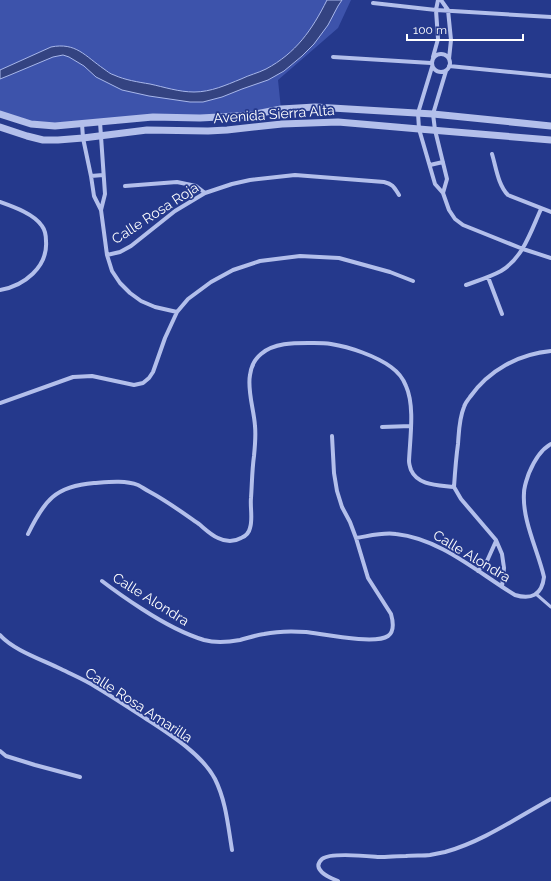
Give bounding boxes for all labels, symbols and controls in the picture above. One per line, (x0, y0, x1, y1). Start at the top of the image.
scale bar (407, 16, 523, 42)
text: 100 m (413, 23, 447, 37)
street label: Avenida Sierra Alta (213, 102, 335, 126)
street label: Calle Rosa Roja (109, 179, 201, 247)
street label: Calle Alondra (431, 527, 513, 585)
street label: Calle Alondra (110, 569, 192, 629)
street label: Calle Rosa Amarilla (82, 664, 196, 746)

